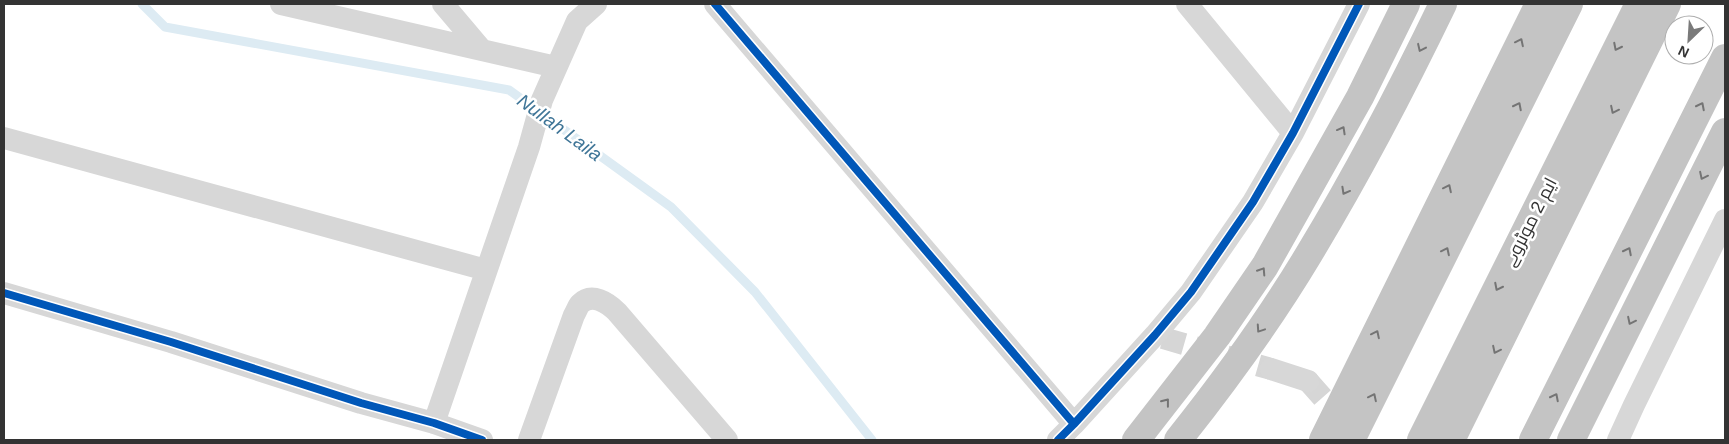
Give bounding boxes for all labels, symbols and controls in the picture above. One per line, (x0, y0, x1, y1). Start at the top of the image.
north arrow (1664, 15, 1714, 65)
one-way arrow (1514, 39, 1524, 48)
one-way arrow (1418, 42, 1428, 51)
one-way arrow (1613, 42, 1623, 51)
text: N (1676, 42, 1691, 61)
water label: Nullah Laila (513, 90, 606, 165)
one-way arrow (1512, 102, 1522, 111)
one-way arrow (1695, 102, 1705, 111)
one-way arrow (1610, 105, 1620, 114)
one-way arrow (1336, 126, 1346, 135)
one-way arrow (1699, 170, 1709, 179)
street label: ایم 2 موٹروے (1499, 174, 1563, 270)
one-way arrow (1441, 184, 1452, 193)
one-way arrow (1342, 186, 1352, 195)
one-way arrow (1440, 247, 1450, 256)
one-way arrow (1621, 248, 1631, 257)
one-way arrow (1255, 267, 1265, 276)
one-way arrow (1494, 282, 1504, 291)
one-way arrow (1627, 316, 1637, 325)
one-way arrow (1257, 324, 1266, 333)
one-way arrow (1370, 330, 1380, 339)
one-way arrow (1491, 345, 1502, 354)
one-way arrow (1367, 393, 1377, 402)
one-way arrow (1549, 393, 1559, 402)
one-way arrow (1160, 398, 1169, 408)

